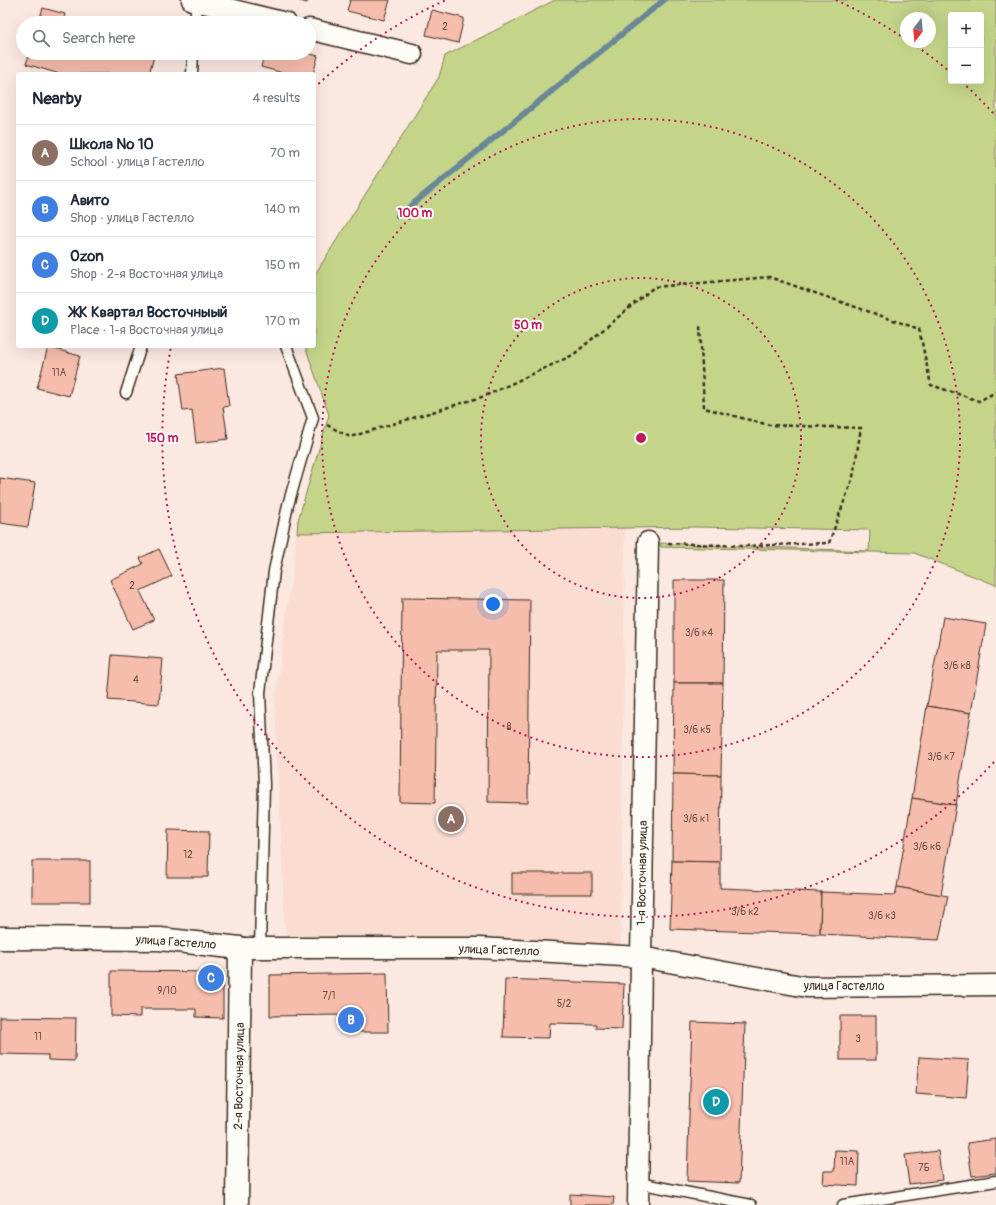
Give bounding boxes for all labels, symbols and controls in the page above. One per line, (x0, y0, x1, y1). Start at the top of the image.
north arrow (900, 12, 936, 48)
map controls (948, 12, 984, 84)
button: + (948, 12, 984, 48)
search box (16, 16, 316, 60)
house number: 2 (442, 21, 448, 33)
icon: search (30, 27, 52, 49)
text: Search here (62, 29, 135, 48)
button: − (948, 48, 984, 84)
text: Nearby (32, 88, 81, 109)
text: 4 results (253, 90, 300, 106)
text: Школа № 10 (70, 135, 154, 154)
text: A (41, 145, 49, 161)
text: 70 m (270, 145, 300, 161)
text: School · улица Гастелло (70, 154, 205, 170)
text: Авито (70, 191, 109, 210)
text: B (41, 201, 49, 217)
text: 140 m (264, 201, 300, 217)
text: 100 m (398, 206, 433, 221)
text: Shop · улица Гастелло (70, 210, 194, 226)
text: Ozon (70, 247, 104, 266)
text: C (41, 257, 49, 273)
text: 150 m (265, 257, 300, 273)
text: Shop · 2-я Восточная улица (70, 266, 223, 282)
text: ЖК Квартал Восточныый (70, 303, 228, 322)
text: D (41, 313, 49, 329)
text: 170 m (265, 313, 300, 329)
text: 50 m (514, 318, 542, 333)
text: Place · 1-я Восточная улица (70, 322, 223, 338)
house number: 11А (52, 367, 67, 379)
text: 150 m (146, 431, 179, 446)
centre of rings (634, 431, 648, 445)
house number: 2 (129, 580, 135, 592)
your location (483, 594, 503, 614)
house number: 3/6 к4 (685, 627, 713, 639)
house number: 3/6 к8 (943, 660, 971, 672)
house number: 4 (133, 674, 139, 686)
house number: 8 (506, 721, 512, 733)
house number: 3/6 к5 (683, 724, 711, 736)
house number: 3/6 к7 (927, 751, 956, 763)
pin: A (438, 804, 464, 834)
house number: 3/6 к1 (683, 813, 709, 825)
street label: 1-я Восточная улица (634, 820, 651, 926)
house number: 3/6 к6 (913, 841, 941, 853)
house number: 12 (183, 849, 193, 861)
house number: 3/6 к2 (731, 906, 759, 918)
house number: 3/6 к3 (868, 910, 896, 922)
street label: улица Гастелло (134, 932, 217, 953)
street label: улица Гастелло (457, 942, 540, 959)
pin: C (198, 963, 224, 993)
street label: улица Гастелло (803, 979, 885, 994)
house number: 9/10 (157, 985, 177, 997)
house number: 7/1 (323, 990, 335, 1002)
house number: 5/2 (557, 998, 572, 1010)
pin: B (338, 1005, 364, 1035)
street label: 2-я Восточная улица (231, 1022, 248, 1130)
house number: 11 (34, 1031, 42, 1043)
house number: 3 (855, 1033, 861, 1045)
pin: D (703, 1087, 729, 1117)
house number: 11А (840, 1156, 855, 1168)
house number: 7Б (918, 1162, 930, 1174)

